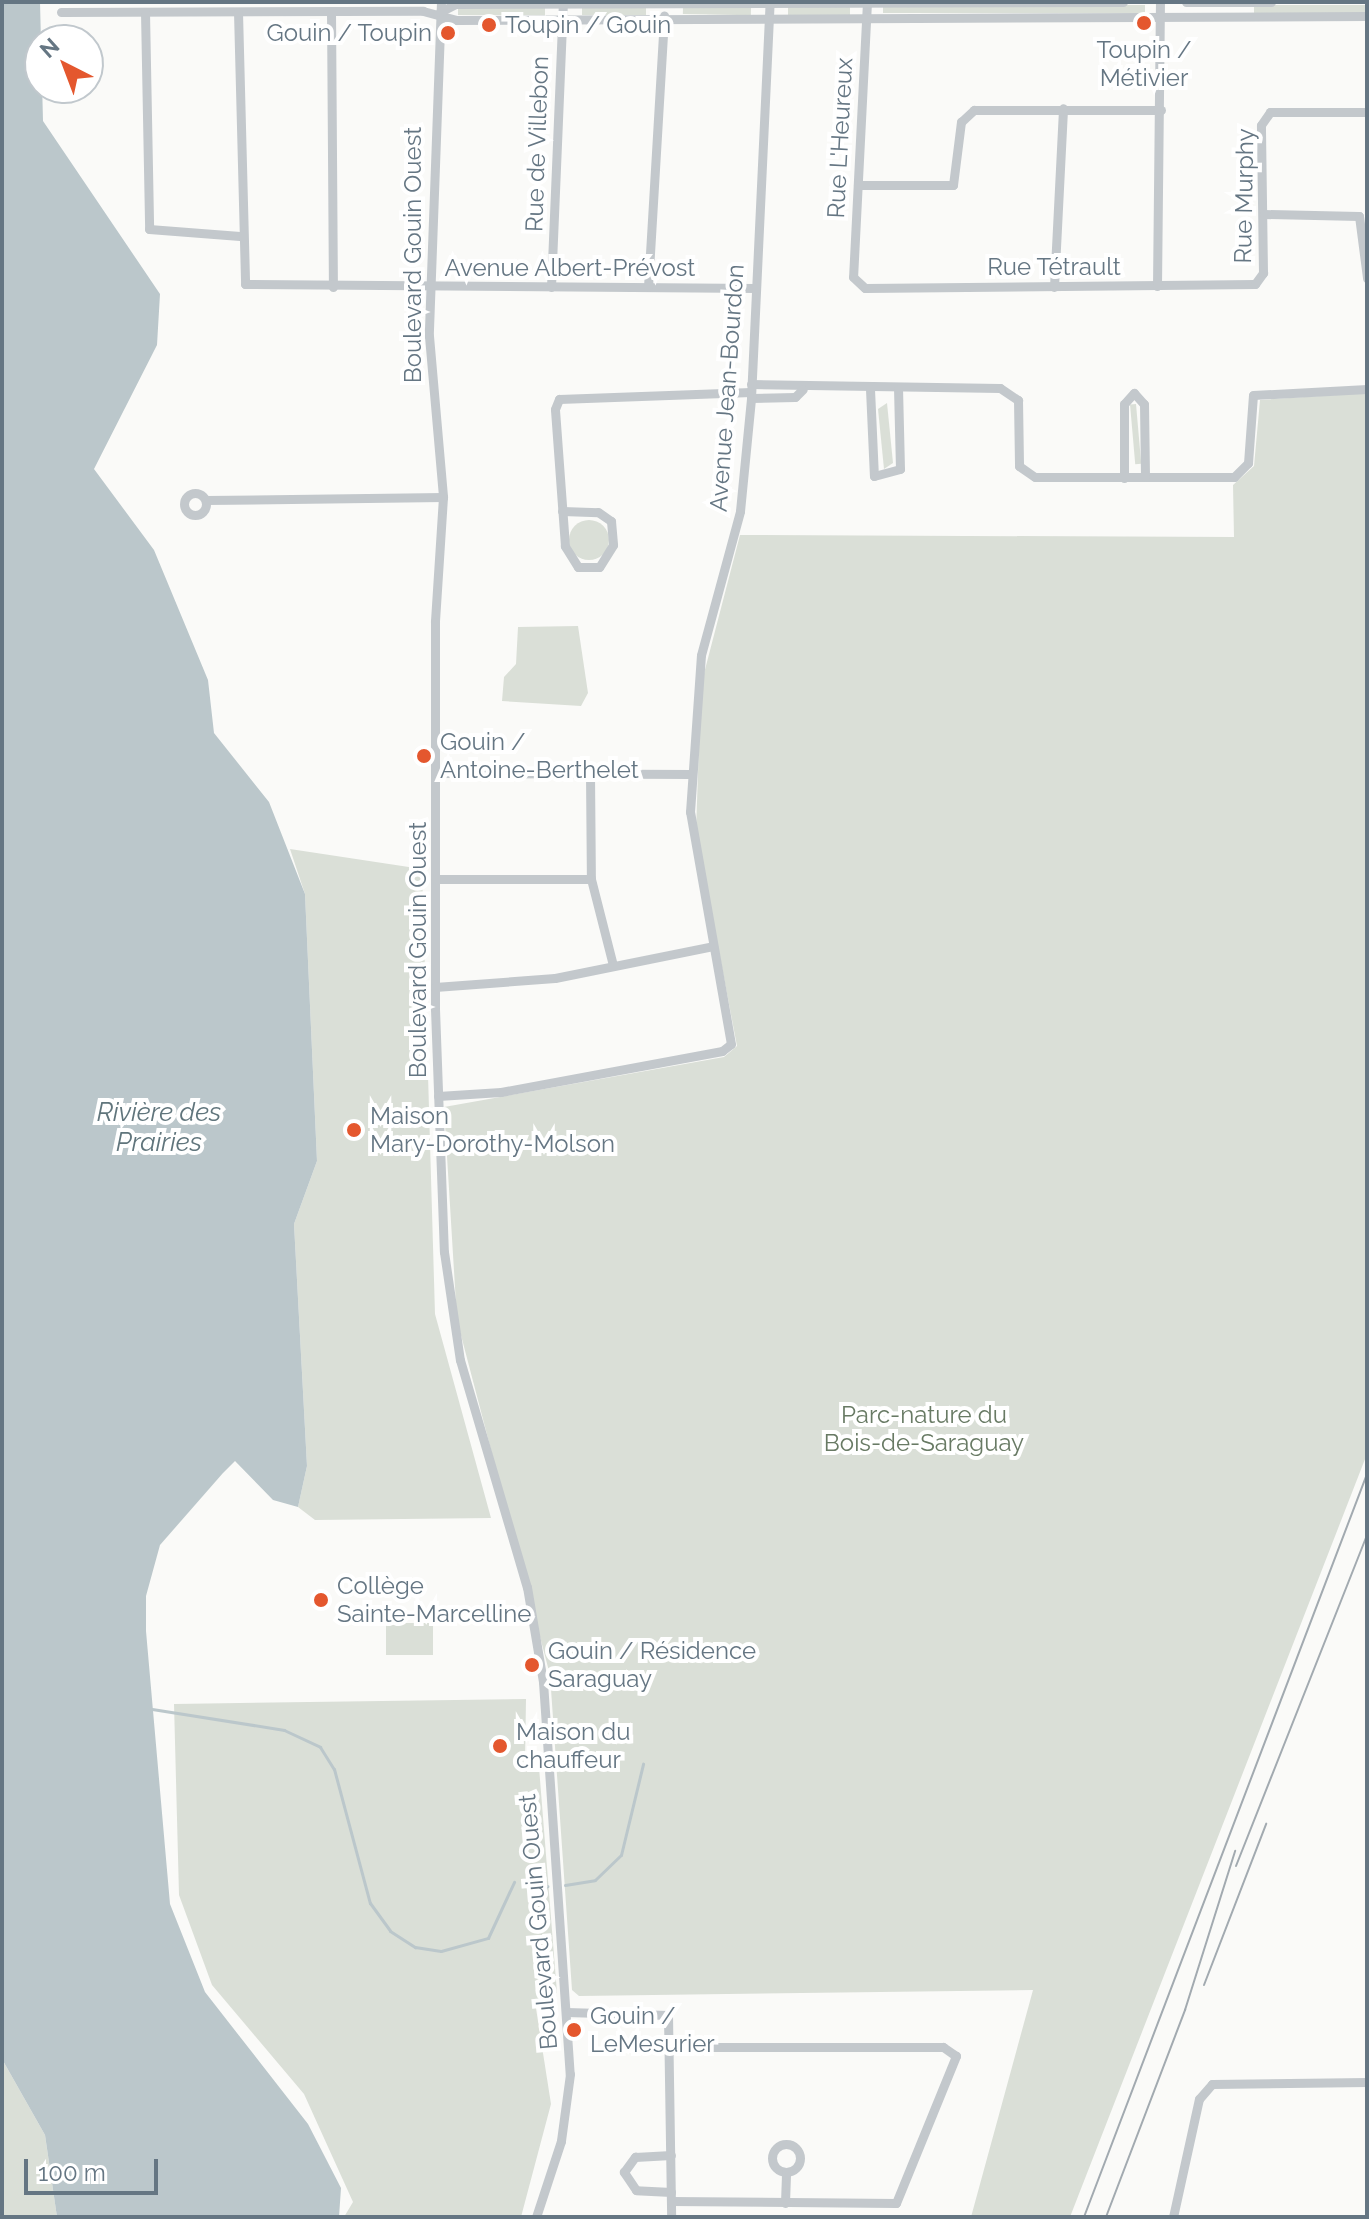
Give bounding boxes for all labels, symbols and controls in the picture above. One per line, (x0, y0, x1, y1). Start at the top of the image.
place label: Toupin / Gouin (505, 11, 671, 39)
marker: Toupin / Métivier (1135, 14, 1153, 32)
marker: Toupin / Gouin (480, 16, 498, 34)
place label: Gouin / Toupin (266, 19, 432, 47)
north arrow (24, 24, 104, 104)
marker: Gouin / Toupin (439, 24, 457, 42)
text: N (34, 32, 64, 63)
place label: Toupin / Métivier (1096, 36, 1192, 92)
street label: Rue de Villebon (520, 55, 554, 233)
street label: Rue L'Heureux (821, 57, 859, 219)
street label: Boulevard Gouin Ouest (399, 127, 427, 383)
street label: Rue Murphy (1228, 128, 1260, 264)
street label: Rue Tétrault (987, 253, 1121, 281)
street label: Avenue Albert-Prévost (444, 254, 696, 282)
street label: Avenue Jean-Bourdon (704, 263, 750, 513)
place label: Gouin / Antoine-Berthelet (440, 728, 639, 784)
marker: Gouin / Antoine-Berthelet (415, 747, 433, 765)
street label: Boulevard Gouin Ouest (404, 822, 432, 1078)
water label: Rivière des Prairies (97, 1097, 221, 1158)
place label: Maison Mary-Dorothy-Molson (370, 1102, 615, 1158)
marker: Maison Mary-Dorothy-Molson (345, 1121, 363, 1139)
park label: Parc-nature du Bois-de-Saraguay (824, 1401, 1024, 1457)
place label: Collège Sainte-Marcelline (337, 1572, 531, 1628)
marker: Collège Sainte-Marcelline (312, 1591, 330, 1609)
place label: Gouin / Résidence Saraguay (548, 1637, 756, 1693)
marker: Gouin / Résidence Saraguay (523, 1656, 541, 1674)
place label: Maison du chauffeur (516, 1718, 630, 1774)
marker: Maison du chauffeur (491, 1737, 509, 1755)
street label: Boulevard Gouin Ouest (512, 1793, 564, 2051)
place label: Gouin / LeMesurier (590, 2002, 715, 2058)
marker: Gouin / LeMesurier (565, 2021, 583, 2039)
scale bar (28, 2143, 162, 2193)
text: 100 m (38, 2158, 106, 2187)

